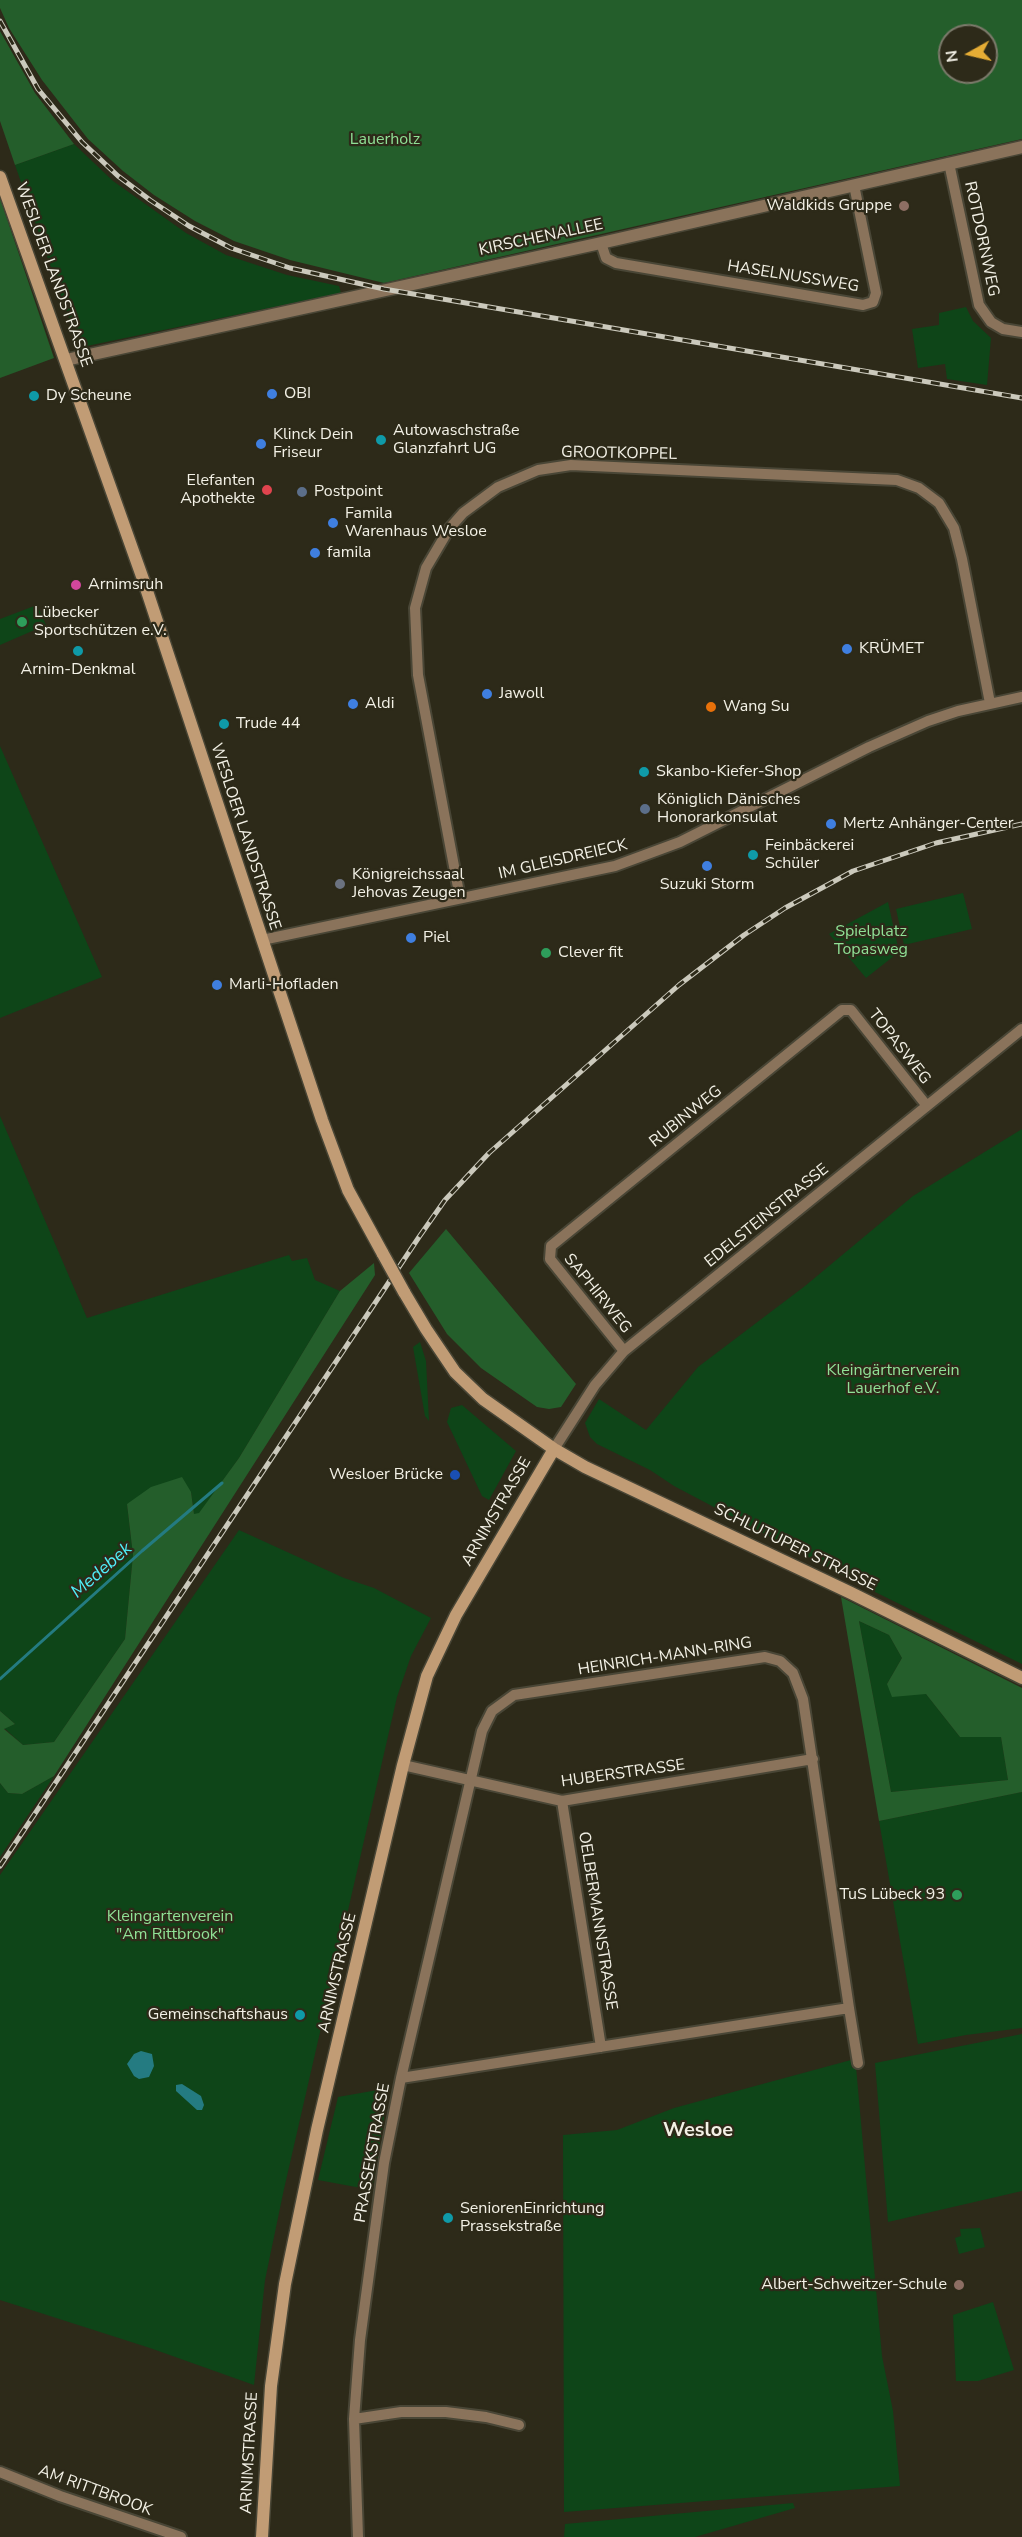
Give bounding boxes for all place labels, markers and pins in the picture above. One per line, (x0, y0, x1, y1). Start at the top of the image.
place label: Waldkids Gruppe (767, 196, 892, 216)
marker: Waldkids Gruppe (897, 199, 911, 213)
place label: OBI (284, 384, 311, 404)
place label: Dy Scheune (46, 386, 132, 406)
marker: OBI (265, 387, 279, 401)
marker: Dy Scheune (27, 389, 41, 403)
place label: Autowaschstraße Glanzfahrt UG (393, 421, 520, 459)
place label: Klinck Dein Friseur (273, 425, 353, 463)
marker: Autowaschstraße Glanzfahrt UG (374, 433, 388, 447)
marker: Klinck Dein Friseur (254, 437, 268, 451)
place label: Elefanten Apothekte (180, 471, 255, 509)
place label: Postpoint (314, 482, 383, 502)
marker: Elefanten Apothekte (260, 483, 274, 497)
marker: Postpoint (295, 485, 309, 499)
place label: Famila Warenhaus Wesloe (345, 504, 487, 542)
marker: Famila Warenhaus Wesloe (326, 516, 340, 530)
place label: famila (327, 543, 371, 563)
marker: famila (308, 546, 322, 560)
place label: Arnimsruh (88, 575, 163, 595)
marker: Arnimsruh (69, 578, 83, 592)
place label: Lübecker Sportschützen e.V. (34, 603, 167, 641)
marker: Lübecker Sportschützen e.V. (15, 615, 29, 629)
place label: KRÜMET (859, 639, 924, 659)
marker: KRÜMET (840, 642, 854, 656)
marker: Arnim-Denkmal (71, 644, 85, 658)
place label: Arnim-Denkmal (20, 660, 136, 680)
place label: Jawoll (499, 684, 544, 704)
marker: Jawoll (480, 687, 494, 701)
place label: Aldi (365, 694, 394, 714)
marker: Aldi (346, 697, 360, 711)
place label: Wang Su (723, 697, 790, 717)
marker: Wang Su (704, 700, 718, 714)
place label: Trude 44 (236, 714, 300, 734)
marker: Trude 44 (217, 717, 231, 731)
place label: Skanbo-Kiefer-Shop (656, 762, 801, 782)
marker: Skanbo-Kiefer-Shop (637, 765, 651, 779)
place label: Königlich Dänisches Honorarkonsulat (657, 790, 800, 828)
marker: Königlich Dänisches Honorarkonsulat (638, 802, 652, 816)
place label: Mertz Anhänger-Center (843, 814, 1013, 834)
marker: Mertz Anhänger-Center (824, 817, 838, 831)
place label: Feinbäckerei Schüler (765, 836, 854, 874)
marker: Feinbäckerei Schüler (746, 848, 760, 862)
marker: Suzuki Storm (700, 859, 714, 873)
place label: Königreichssaal Jehovas Zeugen (352, 865, 466, 903)
place label: Suzuki Storm (660, 875, 754, 895)
marker: Königreichssaal Jehovas Zeugen (333, 877, 347, 891)
place label: Piel (423, 928, 450, 948)
marker: Piel (404, 931, 418, 945)
place label: Clever fit (558, 943, 623, 963)
marker: Clever fit (539, 946, 553, 960)
place label: Marli-Hofladen (229, 975, 339, 995)
marker: Marli-Hofladen (210, 978, 224, 992)
place label: Wesloer Brücke (329, 1465, 443, 1485)
marker: Wesloer Brücke (448, 1468, 462, 1482)
place label: TuS Lübeck 93 (840, 1885, 945, 1905)
marker: TuS Lübeck 93 (950, 1888, 964, 1902)
place label: Gemeinschaftshaus (148, 2005, 288, 2025)
marker: Gemeinschaftshaus (293, 2008, 307, 2022)
place label: SeniorenEinrichtung Prassekstraße (460, 2199, 604, 2237)
marker: SeniorenEinrichtung Prassekstraße (441, 2211, 455, 2225)
place label: Albert-Schweitzer-Schule (761, 2275, 947, 2295)
marker: Albert-Schweitzer-Schule (952, 2278, 966, 2292)

